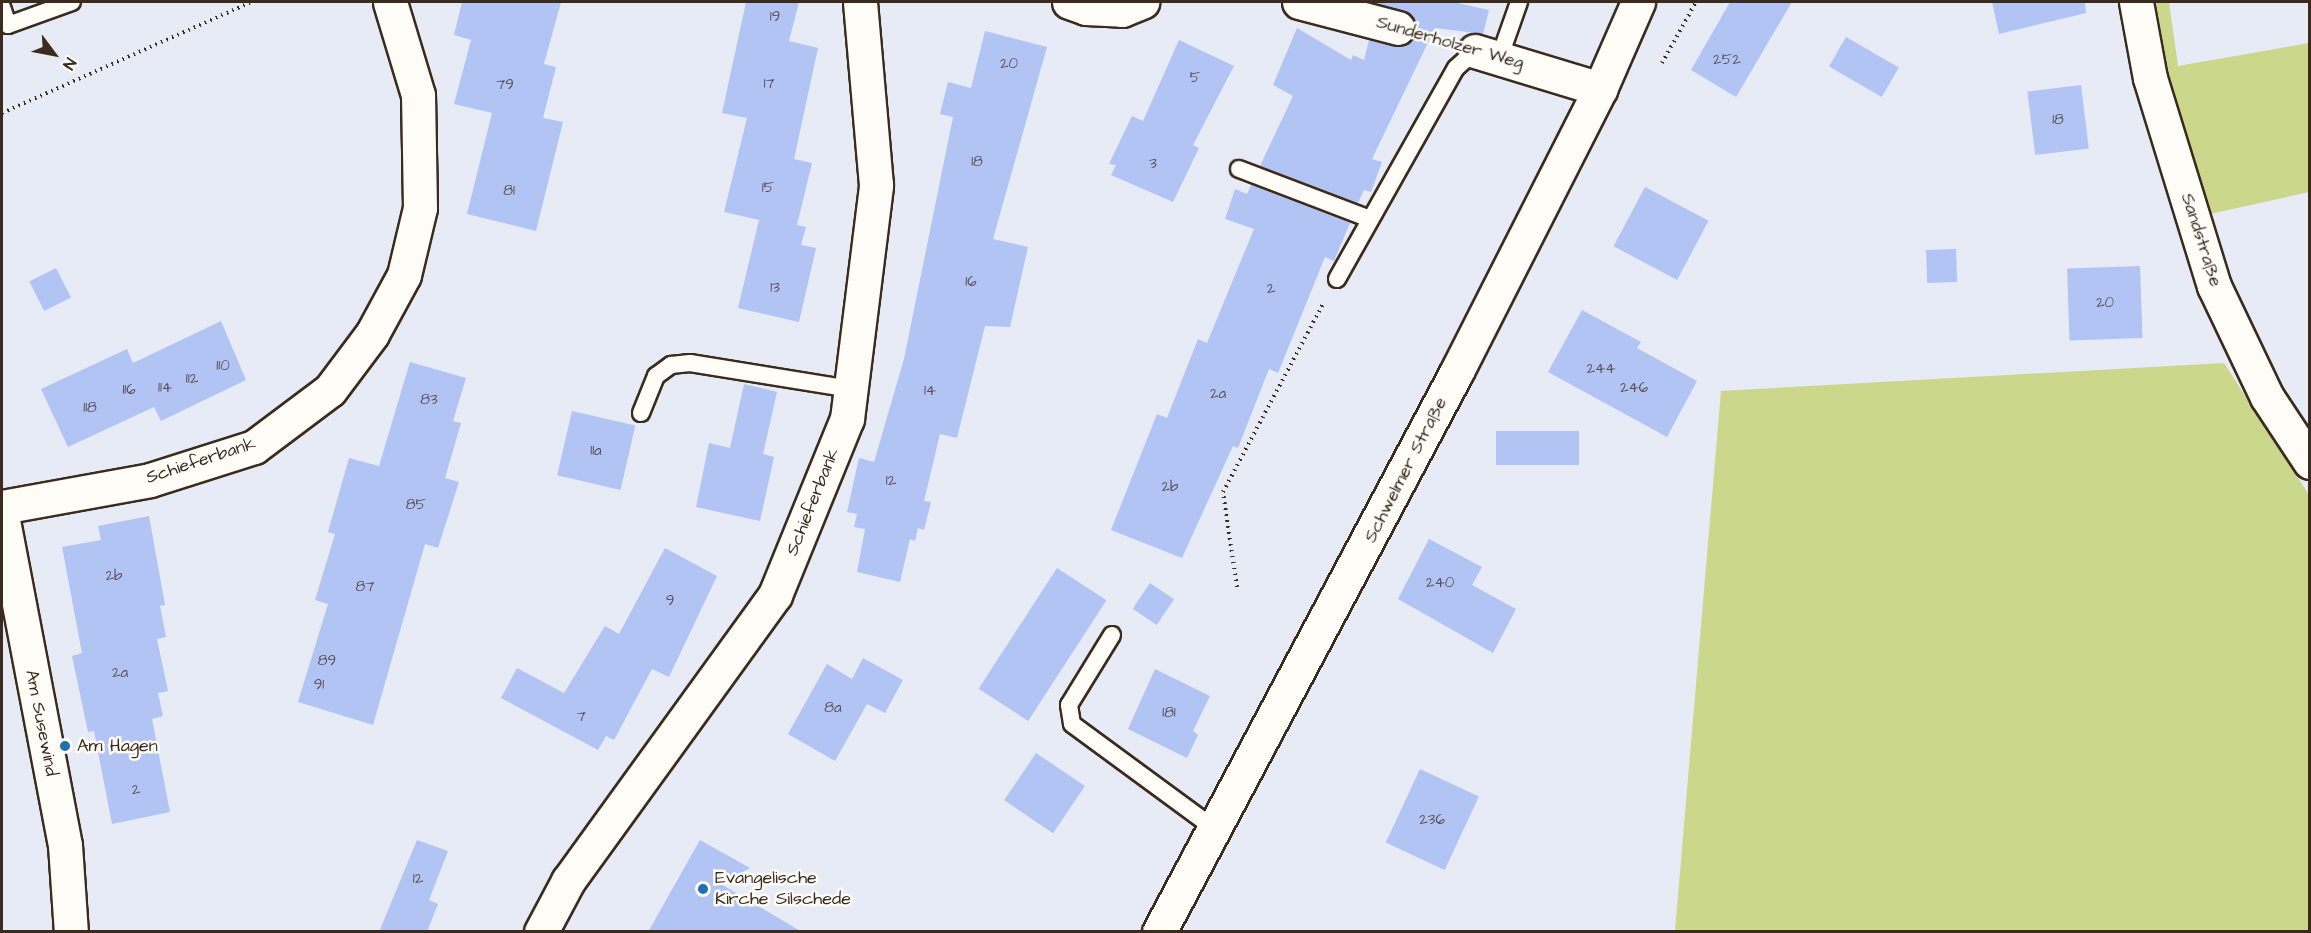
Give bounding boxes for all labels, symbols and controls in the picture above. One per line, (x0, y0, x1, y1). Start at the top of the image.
house number: 19 (770, 8, 780, 26)
street label: Sunderholzer Weg (1374, 12, 1526, 74)
north arrow (24, 24, 84, 84)
house number: 252 (1713, 51, 1741, 69)
text: N (57, 53, 81, 74)
house number: 20 (1000, 55, 1018, 73)
house number: 5 (1190, 69, 1200, 87)
house number: 17 (763, 75, 775, 93)
house number: 79 (496, 76, 514, 94)
house number: 18 (2052, 111, 2064, 129)
house number: 18 (971, 153, 983, 171)
house number: 3 (1149, 155, 1157, 173)
house number: 15 (762, 179, 774, 197)
house number: 81 (503, 182, 515, 200)
street label: Sandstraße (2176, 191, 2226, 289)
house number: 16 (965, 273, 977, 291)
house number: 13 (770, 279, 780, 297)
house number: 2 (1267, 280, 1275, 298)
house number: 20 (2096, 294, 2114, 312)
house number: 110 (216, 357, 230, 375)
house number: 244 (1586, 360, 1616, 378)
house number: 112 (186, 370, 198, 388)
house number: 114 (158, 379, 172, 397)
house number: 246 (1620, 379, 1648, 397)
house number: 116 (122, 381, 136, 399)
house number: 14 (924, 382, 936, 400)
house number: 2a (1210, 385, 1226, 403)
house number: 83 (420, 391, 438, 409)
street label: Schwelmer Straße (1360, 394, 1452, 546)
house number: 118 (83, 399, 97, 417)
street label: Schieferbank (143, 433, 259, 489)
house number: 11a (590, 442, 602, 460)
street label: Schieferbank (782, 445, 844, 559)
house number: 12 (886, 472, 896, 490)
house number: 2b (1161, 478, 1179, 496)
house number: 85 (406, 496, 426, 514)
house number: 2b (105, 567, 123, 585)
house number: 240 (1426, 574, 1454, 592)
house number: 87 (356, 578, 374, 596)
house number: 9 (666, 592, 674, 610)
house number: 89 (318, 652, 336, 670)
house number: 2a (112, 664, 128, 682)
street label: Am Susewind (20, 668, 62, 778)
house number: 91 (314, 676, 324, 694)
house number: 8a (824, 699, 842, 717)
house number: 181 (1162, 704, 1176, 722)
house number: 7 (576, 708, 586, 726)
place label: Am Hagen (77, 735, 158, 757)
marker: Am Hagen (58, 739, 72, 753)
house number: 2 (132, 781, 140, 799)
house number: 236 (1419, 811, 1445, 829)
place label: Evangelische Kirche Silschede (715, 868, 851, 910)
house number: 12 (413, 870, 423, 888)
marker: Evangelische Kirche Silschede (696, 882, 710, 896)

